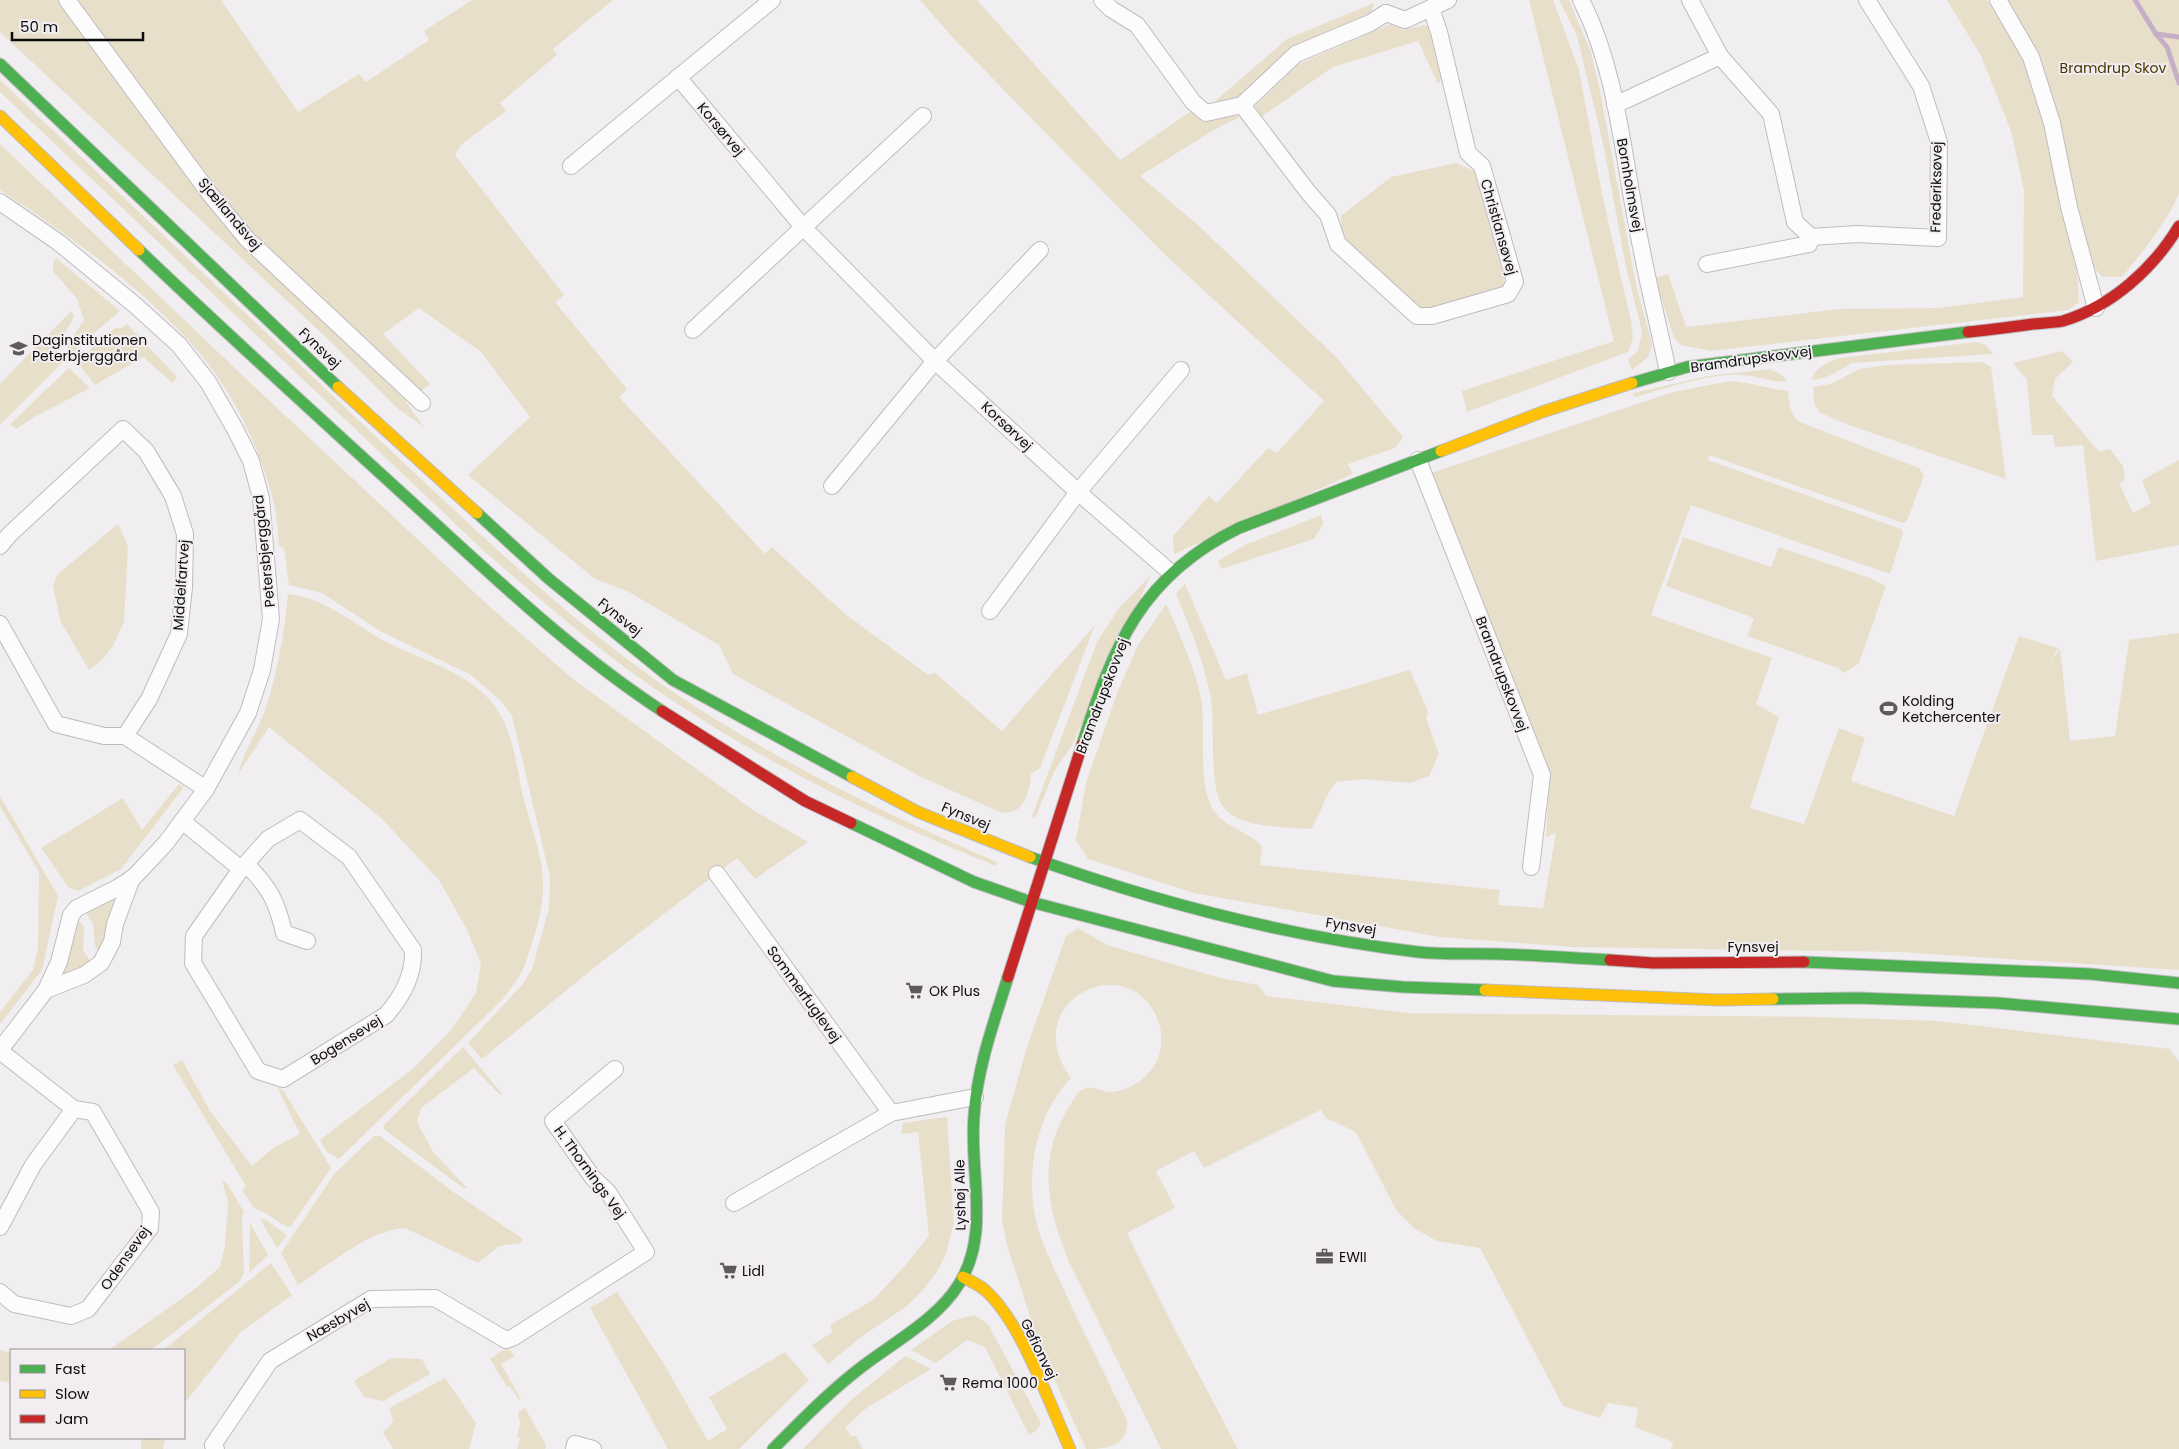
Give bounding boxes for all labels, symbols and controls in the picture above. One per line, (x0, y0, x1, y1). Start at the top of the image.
scale bar (12, 10, 144, 42)
text: 50 m (20, 16, 58, 37)
park label: Bramdrup Skov (2060, 58, 2167, 78)
street label: Korsørvej (693, 98, 749, 160)
street label: Bornholmsvej (1612, 137, 1648, 233)
street label: Frederiksøvej (1925, 141, 1947, 233)
street label: Sjællandsvej (194, 173, 266, 255)
street label: Christiansøvej (1476, 177, 1522, 277)
street label: Fynsvej (295, 323, 345, 373)
place label: Daginstitutionen Peterbjerggård (32, 330, 147, 366)
school or university icon: Daginstitutionen Peterbjerggård (8, 338, 28, 358)
street label: Bramdrupskovvej (1689, 341, 1813, 377)
street label: Korsørvej (977, 397, 1037, 455)
street label: Petersbjerggård (248, 494, 280, 608)
street label: Middelfartvej (168, 539, 194, 631)
street label: Fynsvej (594, 593, 646, 641)
street label: Bramdrupskovvej (1471, 613, 1533, 735)
street label: Bramdrupskovvej (1071, 635, 1133, 757)
place label: Kolding Ketchercenter (1902, 691, 2001, 727)
sports icon: Kolding Ketchercenter (1878, 699, 1898, 719)
street label: Fynsvej (939, 797, 993, 835)
street label: Fynsvej (1324, 912, 1378, 940)
street label: Fynsvej (1727, 937, 1779, 957)
street label: Sommerfuglevej (762, 942, 846, 1046)
supermarket icon: OK Plus (905, 981, 925, 1001)
place label: OK Plus (929, 981, 980, 1001)
street label: Bogensevej (307, 1010, 385, 1070)
street label: H. Thornings Vej (549, 1121, 631, 1223)
street label: Lyshøj Alle (949, 1159, 971, 1231)
street label: Odensevej (96, 1222, 154, 1294)
office icon: EWII (1315, 1247, 1335, 1267)
place label: EWII (1339, 1247, 1367, 1267)
supermarket icon: Lidl (718, 1261, 738, 1281)
place label: Lidl (742, 1261, 764, 1281)
street label: Næsbyvej (303, 1294, 373, 1346)
street label: Gefionvej (1016, 1315, 1062, 1383)
legend (10, 1349, 185, 1439)
text: Fast (55, 1358, 86, 1379)
supermarket icon: Rema 1000 (938, 1373, 958, 1393)
place label: Rema 1000 (962, 1373, 1038, 1393)
text: Slow (55, 1383, 90, 1404)
text: Jam (55, 1408, 89, 1429)

